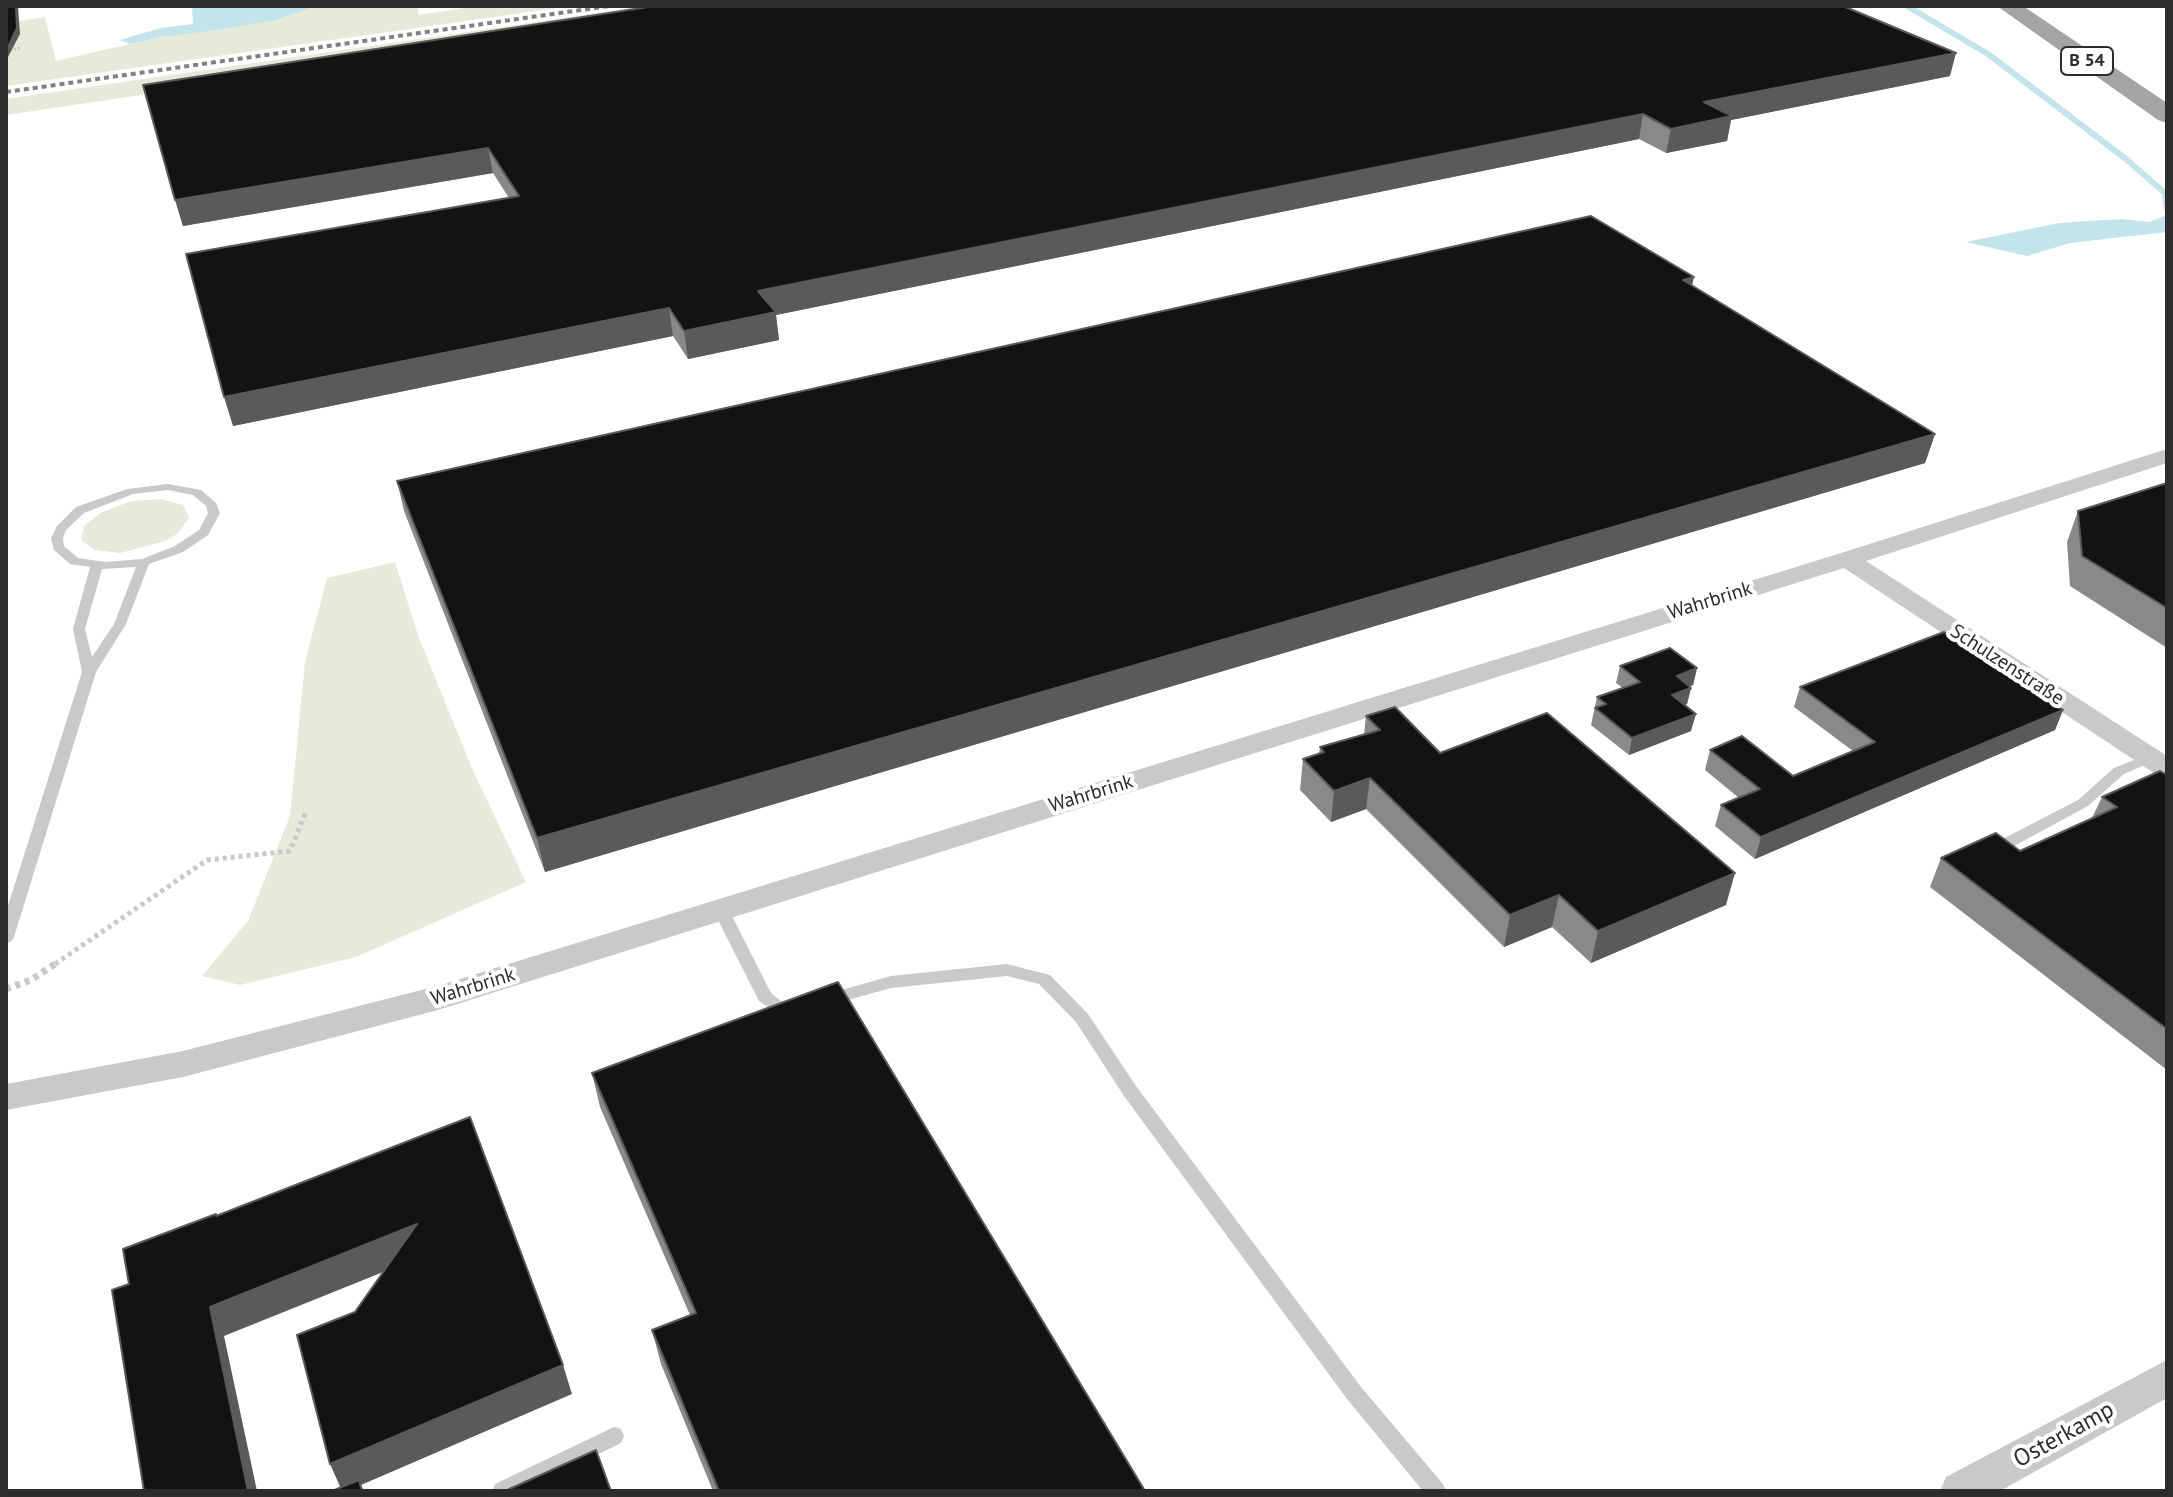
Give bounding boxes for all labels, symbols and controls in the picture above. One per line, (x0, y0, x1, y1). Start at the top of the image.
road number: B 54 (2061, 47, 2113, 75)
street label: Wahrbrink (1665, 577, 1755, 625)
street label: Schulzenstraße (1946, 619, 2068, 711)
street label: Wahrbrink (1046, 770, 1136, 818)
street label: Wahrbrink (428, 963, 518, 1011)
street label: Osterkamp (2009, 1396, 2119, 1474)

